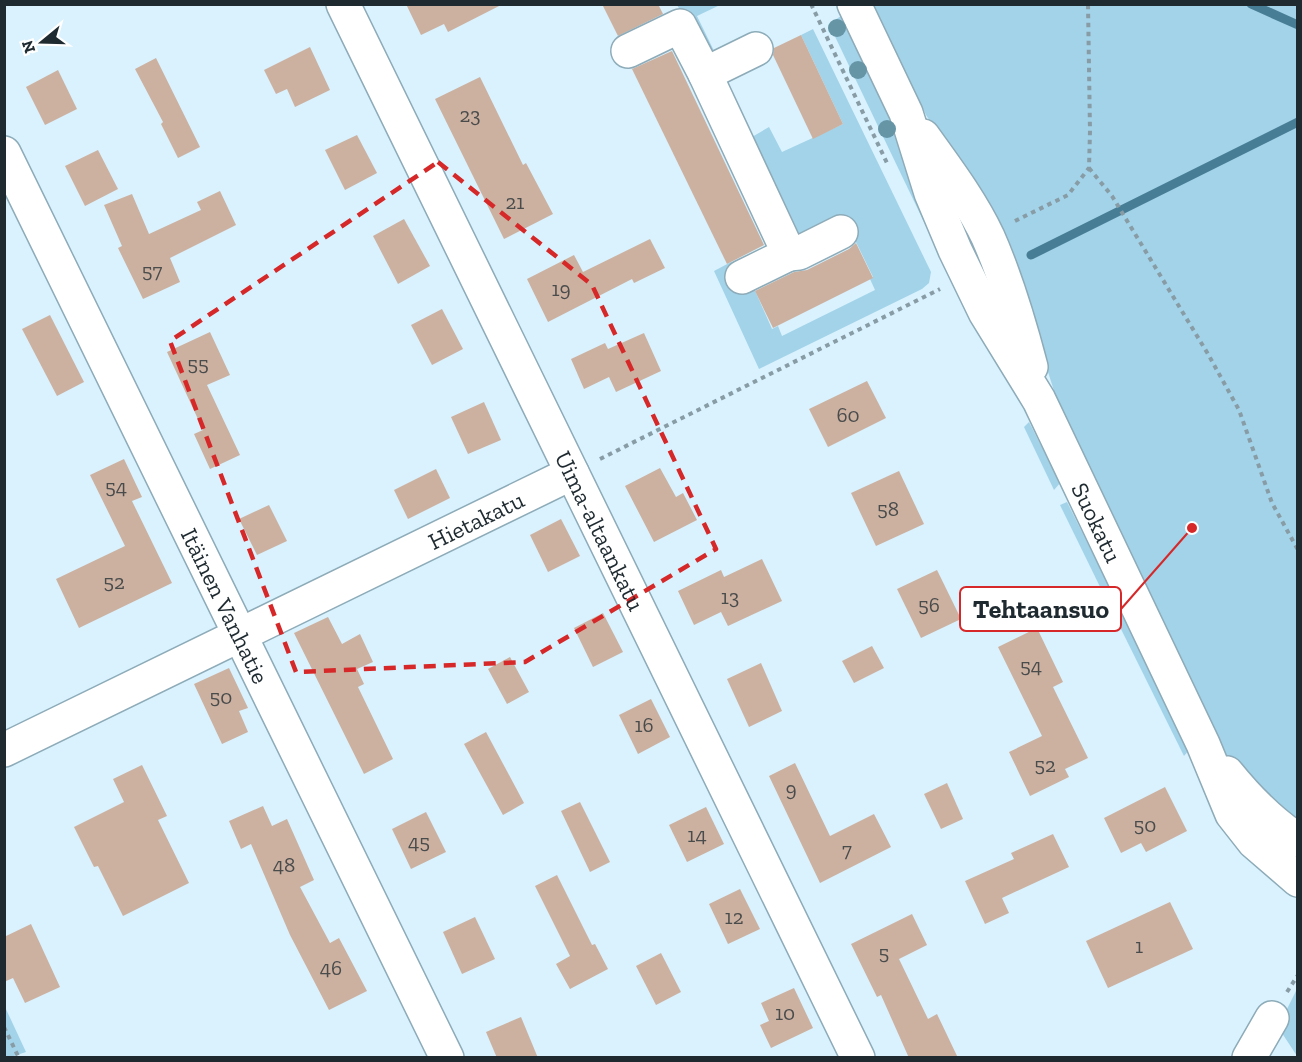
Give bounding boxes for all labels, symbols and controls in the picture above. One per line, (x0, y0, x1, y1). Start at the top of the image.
north arrow (12, 12, 72, 72)
text: N (17, 38, 39, 56)
house number: 23 (459, 102, 481, 127)
house number: 21 (506, 189, 524, 214)
house number: 57 (142, 258, 162, 283)
house number: 19 (551, 276, 571, 301)
house number: 55 (187, 351, 209, 376)
house number: 60 (836, 402, 860, 427)
street label: Uima-altaankatu (549, 446, 652, 616)
house number: 54 (105, 474, 127, 499)
street label: Suokatu (1066, 478, 1129, 567)
street label: Hietakatu (423, 484, 529, 556)
house number: 58 (877, 496, 899, 521)
street label: Itäinen Vanhatie (175, 523, 276, 688)
house number: 52 (103, 569, 125, 594)
house number: 13 (721, 584, 739, 609)
callout: Tehtaansuo (960, 587, 1121, 631)
house number: 56 (918, 592, 940, 617)
text: Tehtaansuo (973, 593, 1110, 625)
house number: 54 (1020, 653, 1042, 678)
house number: 50 (210, 684, 232, 709)
house number: 16 (634, 712, 654, 737)
house number: 52 (1034, 752, 1056, 777)
house number: 9 (785, 776, 797, 801)
house number: 50 (1134, 812, 1156, 837)
house number: 14 (687, 822, 707, 847)
house number: 45 (408, 829, 430, 854)
house number: 7 (842, 837, 852, 862)
house number: 48 (273, 852, 295, 877)
house number: 12 (725, 904, 743, 929)
house number: 1 (1135, 933, 1143, 958)
house number: 5 (879, 940, 889, 965)
house number: 46 (320, 955, 342, 980)
house number: 10 (775, 1000, 795, 1025)

